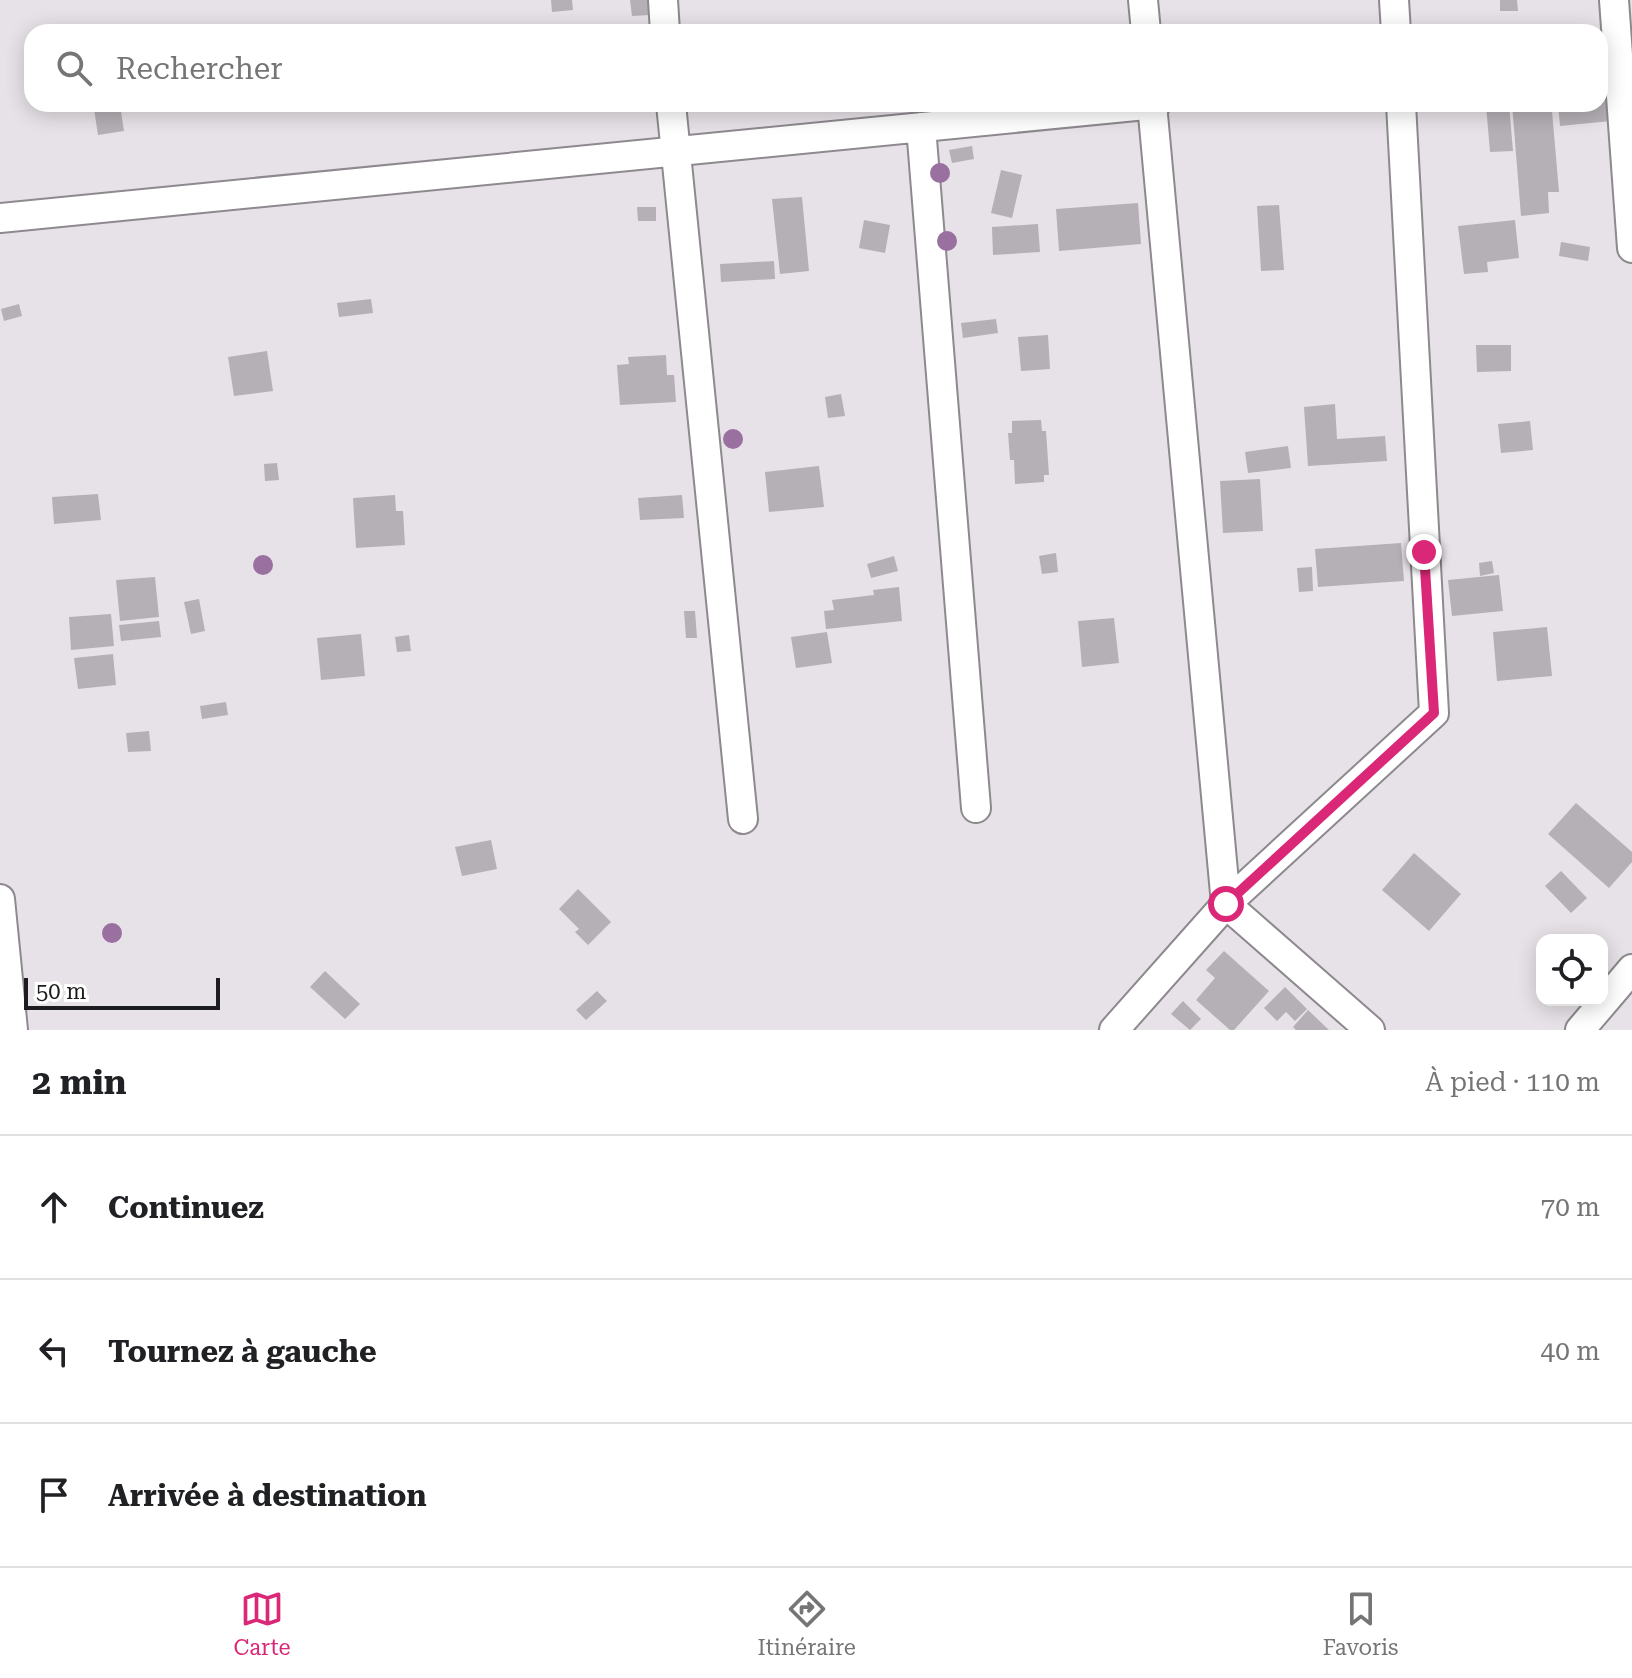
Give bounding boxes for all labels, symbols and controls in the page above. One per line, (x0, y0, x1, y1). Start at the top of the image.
search box (24, 24, 1608, 112)
icon: search (52, 46, 96, 90)
text: Rechercher (116, 51, 283, 86)
route end (1406, 534, 1442, 570)
route start (1208, 886, 1244, 922)
map controls (1536, 934, 1608, 1006)
button: locate (1536, 934, 1608, 1006)
scale bar (24, 974, 220, 1010)
text: 50 m (36, 979, 86, 1004)
text: 2 min (32, 1062, 127, 1102)
text: À pied · 110 m (1425, 1067, 1600, 1097)
icon: ahead (32, 1185, 76, 1229)
text: Continuez (108, 1190, 264, 1225)
text: 70 m (1541, 1192, 1600, 1222)
icon: left (32, 1329, 76, 1373)
text: Tournez à gauche (108, 1334, 377, 1369)
text: 40 m (1541, 1336, 1600, 1366)
icon: arrive (32, 1473, 76, 1517)
text: Arrivée à destination (108, 1478, 427, 1513)
tab: Carte (233, 1587, 291, 1660)
tab: Itinéraire (757, 1587, 856, 1660)
tab: Favoris (1323, 1587, 1399, 1660)

